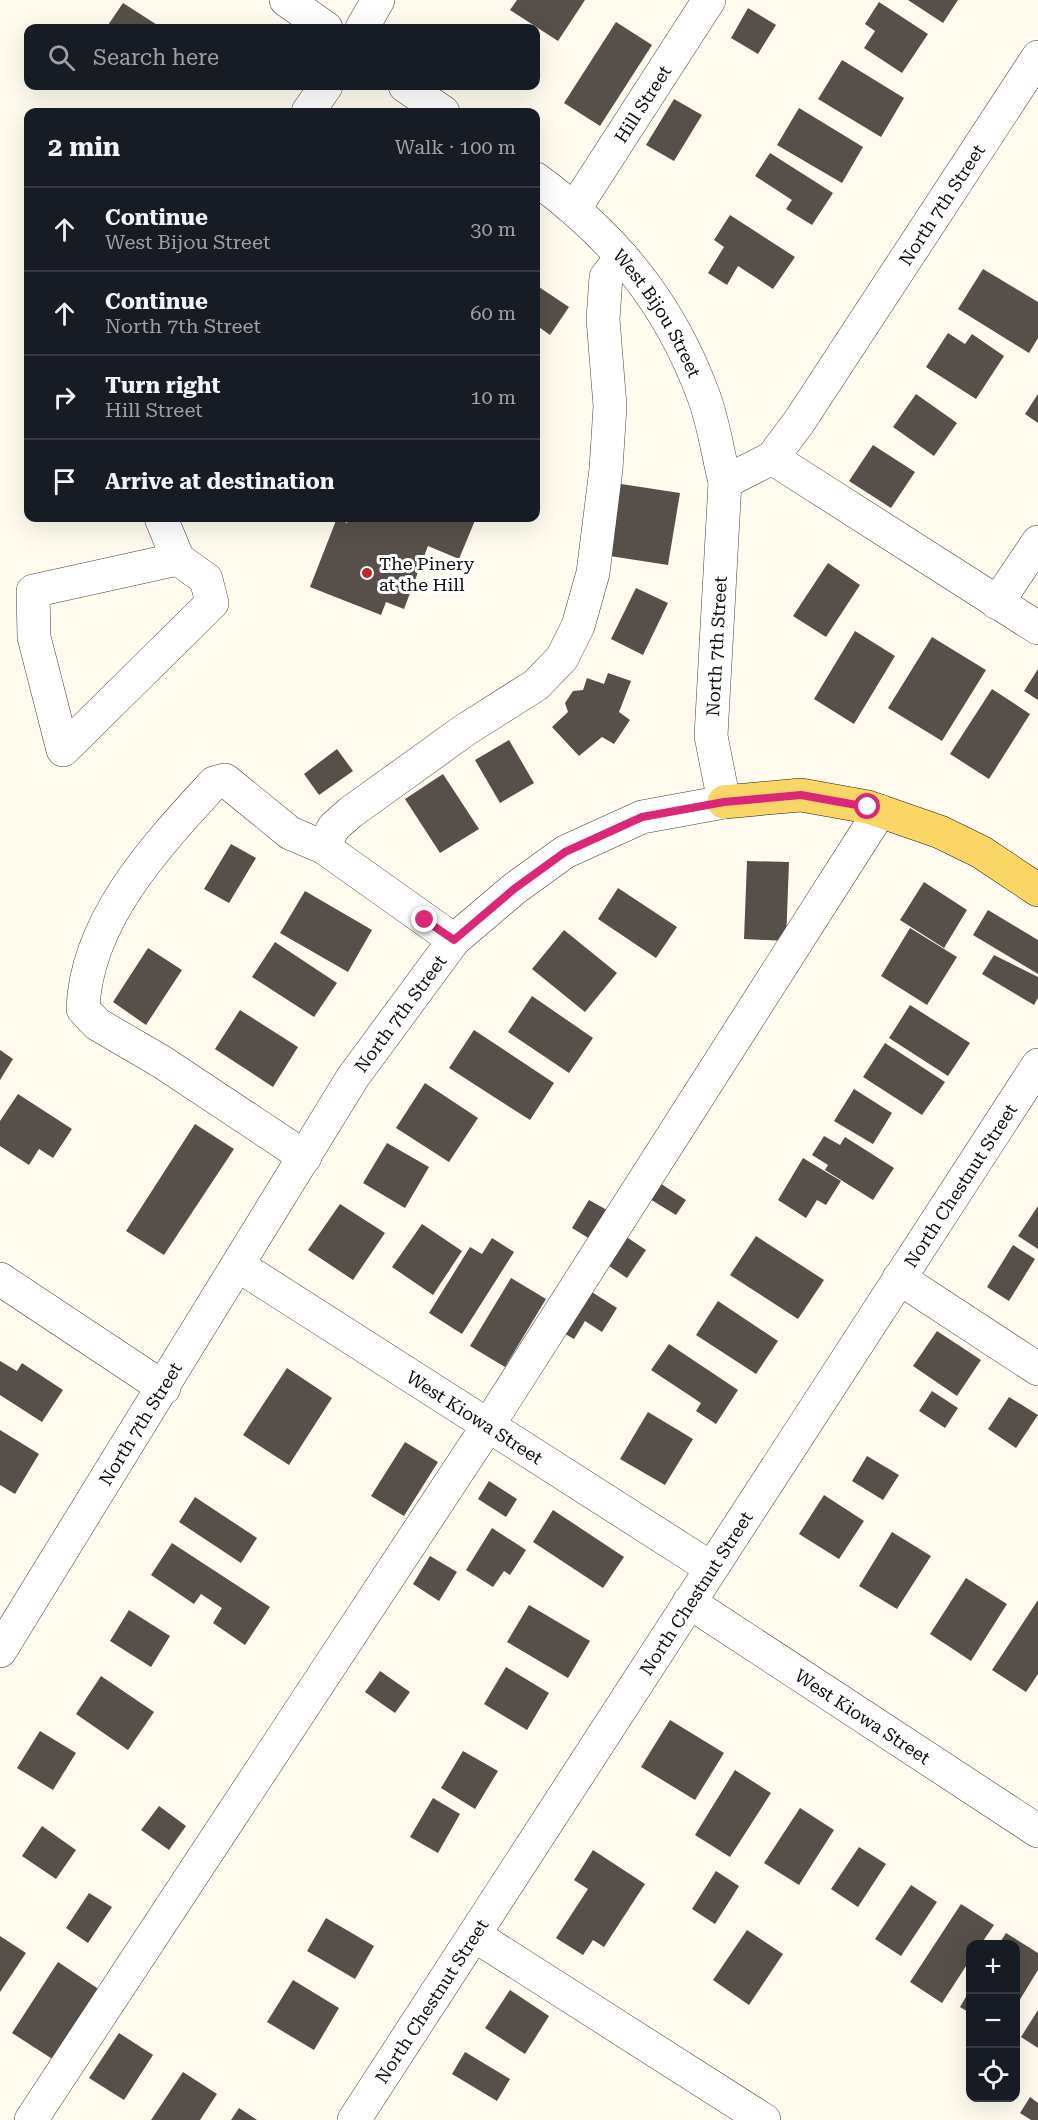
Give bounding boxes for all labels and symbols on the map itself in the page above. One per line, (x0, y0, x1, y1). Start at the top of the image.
street label: Hill Street (609, 61, 675, 146)
street label: North 7th Street (894, 140, 989, 269)
street label: West Bijou Street (609, 244, 706, 381)
place label: The Pinery at the Hill (379, 553, 475, 595)
marker: The Pinery at the Hill (360, 566, 374, 580)
street label: North 7th Street (702, 575, 730, 717)
route start (854, 793, 880, 819)
route end (411, 906, 437, 932)
street label: North 7th Street (350, 950, 450, 1076)
street label: North Chestnut Street (899, 1099, 1021, 1271)
street label: North 7th Street (94, 1358, 186, 1489)
street label: West Kiowa Street (403, 1366, 547, 1468)
street label: North Chestnut Street (635, 1507, 757, 1679)
street label: West Kiowa Street (791, 1664, 935, 1768)
street label: North Chestnut Street (370, 1915, 492, 2087)

